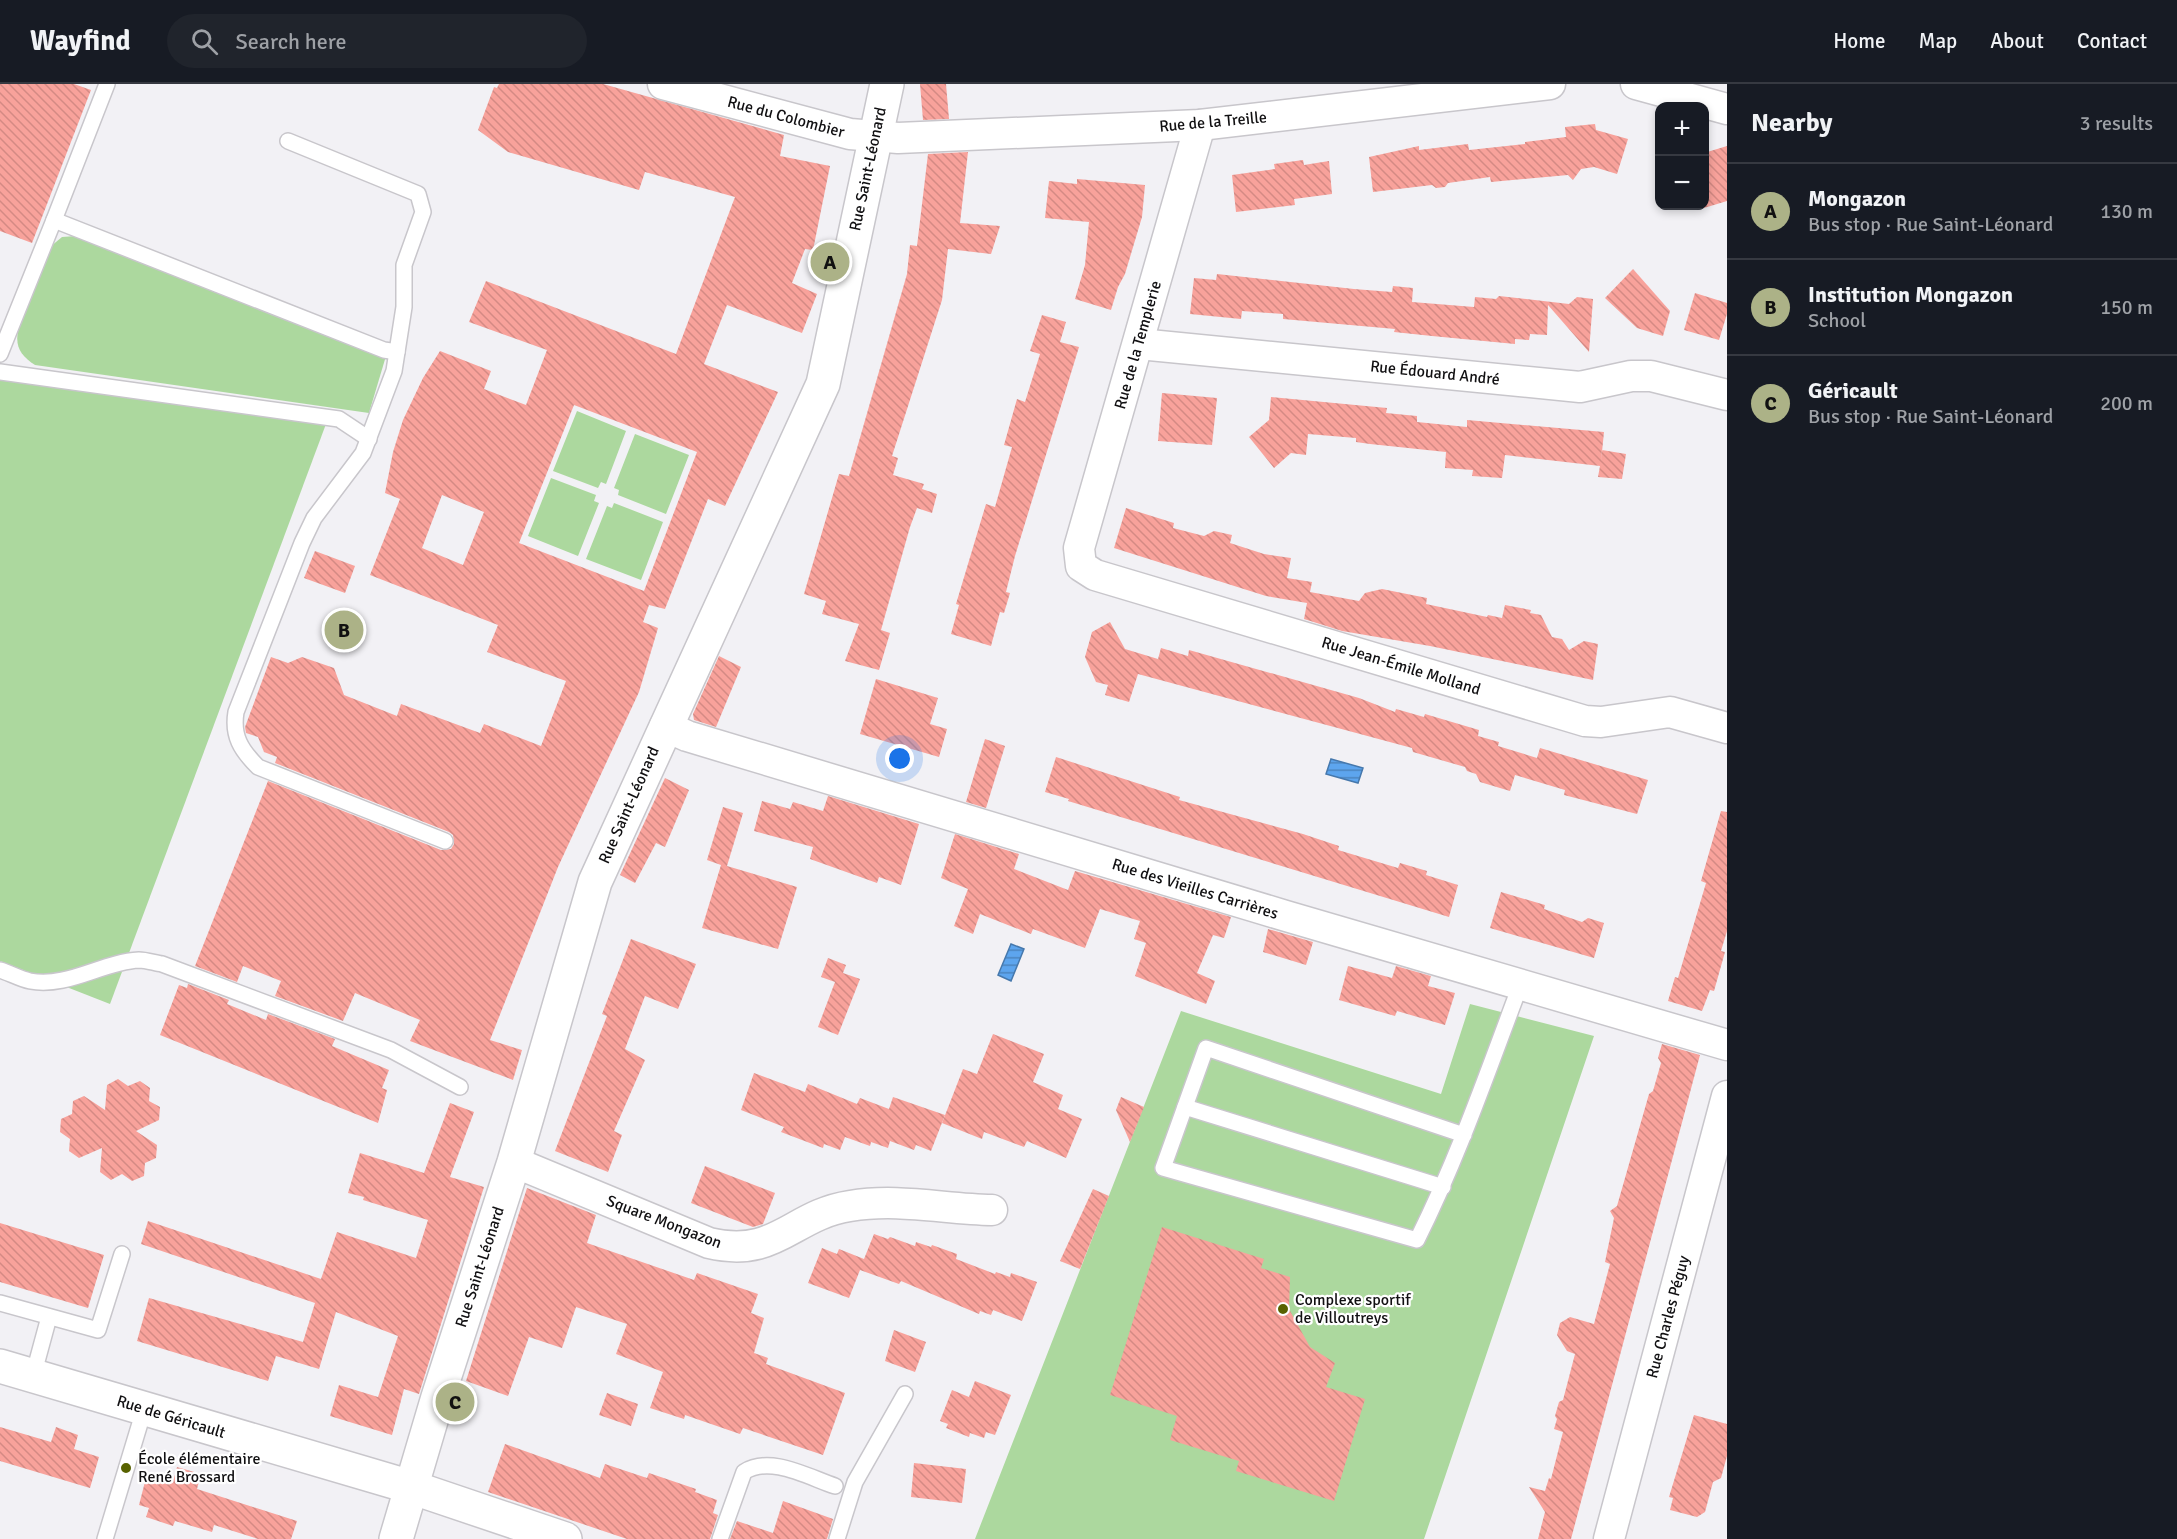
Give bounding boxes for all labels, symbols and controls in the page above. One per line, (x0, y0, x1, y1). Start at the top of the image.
search box (167, 14, 587, 68)
text: Wayfind (30, 24, 131, 58)
icon: search (188, 25, 221, 58)
text: Search here (236, 28, 347, 55)
text: Home (1833, 28, 1886, 54)
text: Map (1919, 28, 1957, 54)
text: About (1990, 28, 2044, 54)
text: Contact (2077, 28, 2147, 54)
street label: Rue du Colombier (725, 92, 847, 142)
map controls (1655, 102, 1709, 210)
button: + (1655, 102, 1709, 156)
street label: Rue Saint-Léonard (845, 105, 891, 233)
street label: Rue de la Treille (1158, 107, 1268, 137)
text: Nearby (1751, 107, 1832, 139)
text: 3 results (2080, 111, 2153, 136)
button: − (1655, 156, 1709, 210)
text: Mongazon (1808, 185, 1906, 212)
text: A (1764, 199, 1777, 224)
text: 130 m (2100, 199, 2153, 224)
text: Bus stop · Rue Saint-Léonard (1808, 212, 2053, 237)
pin: A (810, 240, 850, 285)
street label: Rue de la Templerie (1110, 278, 1166, 412)
text: Institution Mongazon (1808, 281, 2013, 308)
text: B (1764, 295, 1777, 320)
text: 150 m (2100, 295, 2153, 320)
text: School (1808, 308, 1866, 333)
street label: Rue Édouard André (1369, 356, 1501, 390)
text: Géricault (1808, 377, 1898, 404)
text: C (1764, 391, 1777, 416)
text: 200 m (2100, 391, 2153, 416)
text: Bus stop · Rue Saint-Léonard (1808, 404, 2053, 429)
pin: B (324, 608, 364, 652)
street label: Rue Jean-Émile Molland (1319, 632, 1483, 700)
street label: Rue Saint-Léonard (594, 743, 664, 867)
your location (885, 744, 914, 773)
street label: Rue des Vieilles Carrières (1110, 854, 1280, 924)
street label: Square Mongazon (604, 1191, 724, 1253)
street label: Rue Saint-Léonard (451, 1204, 509, 1330)
street label: Rue Charles Péguy (1642, 1253, 1694, 1381)
place label: Complexe sportif de Villoutreys (1295, 1290, 1411, 1328)
marker: Complexe sportif de Villoutreys (1276, 1302, 1290, 1316)
pin: C (436, 1380, 474, 1424)
street label: Rue de Géricault (114, 1391, 228, 1443)
place label: École élémentaire René Brossard (138, 1449, 260, 1487)
marker: École élémentaire René Brossard (119, 1461, 133, 1475)

